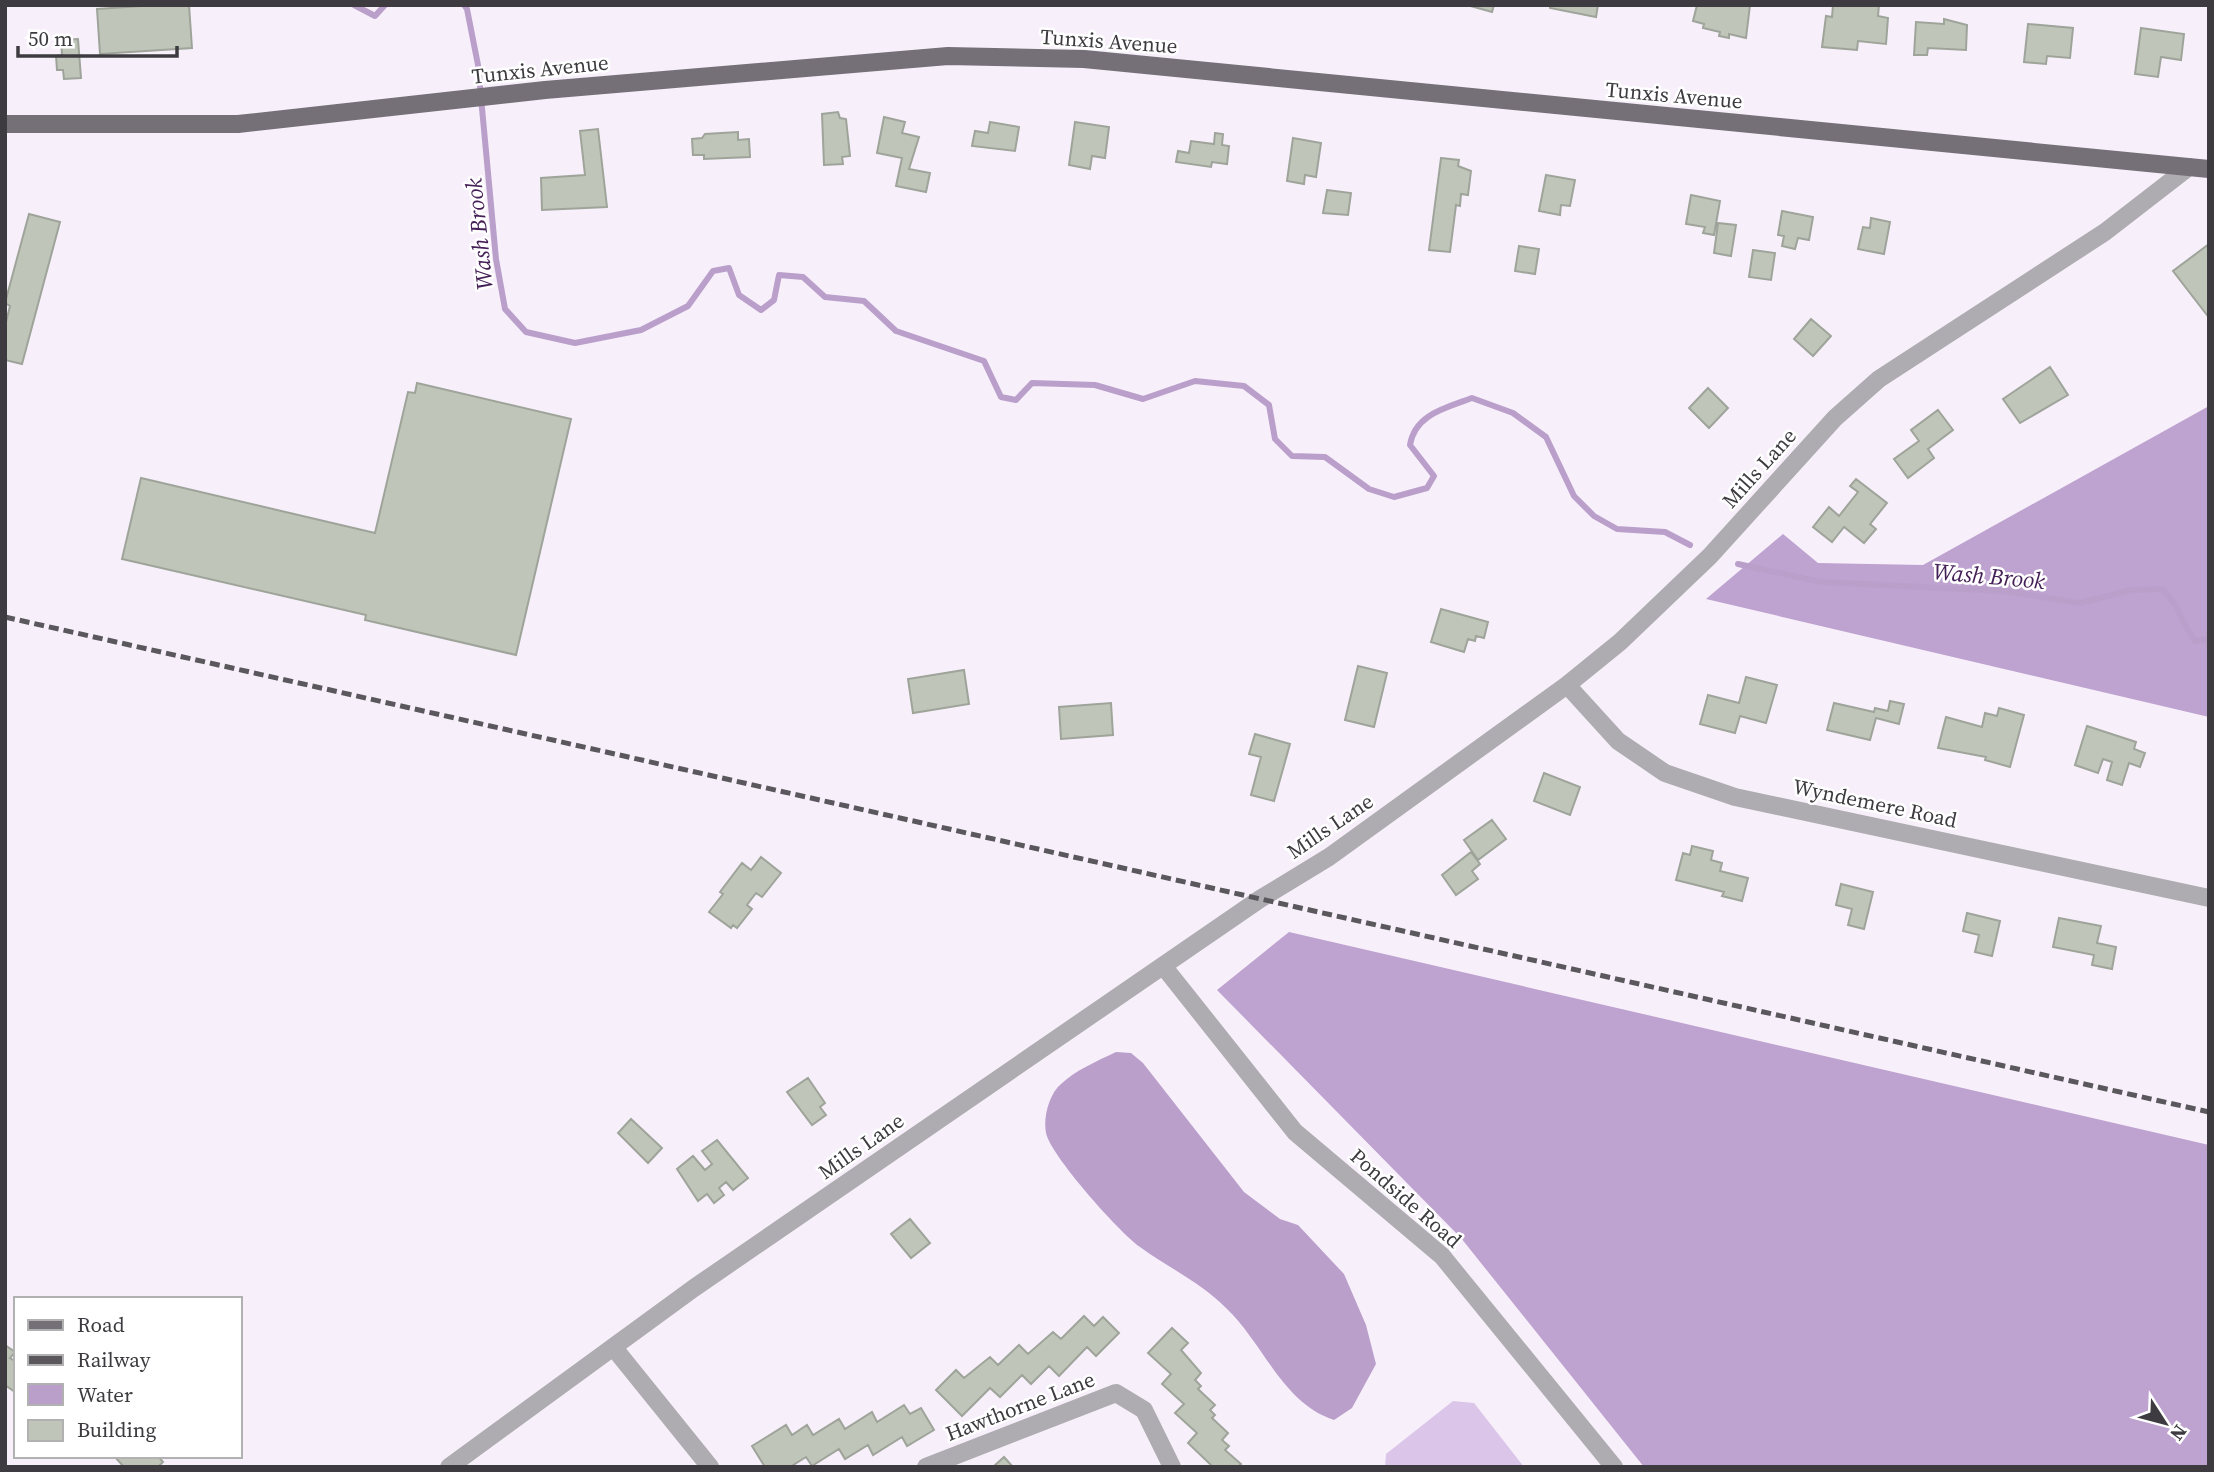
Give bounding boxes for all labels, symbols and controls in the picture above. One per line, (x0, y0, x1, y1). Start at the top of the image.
scale bar (18, 14, 177, 58)
street label: Tunxis Avenue (1039, 22, 1179, 60)
text: 50 m (28, 24, 73, 53)
street label: Tunxis Avenue (470, 47, 610, 91)
street label: Tunxis Avenue (1604, 75, 1744, 115)
water label: Wash Brook (457, 176, 501, 291)
street label: Mills Lane (1715, 422, 1803, 514)
water label: Wash Brook (1932, 555, 2046, 597)
street label: Wyndemere Road (1790, 771, 1960, 835)
street label: Mills Lane (1281, 787, 1379, 865)
street label: Mills Lane (812, 1106, 910, 1186)
street label: Pondside Road (1344, 1142, 1468, 1254)
legend (14, 1297, 242, 1458)
text: Road (77, 1310, 125, 1339)
text: Railway (77, 1345, 151, 1374)
street label: Hawthorne Lane (941, 1364, 1099, 1448)
text: Water (77, 1380, 133, 1409)
north arrow (2130, 1388, 2200, 1458)
text: Building (77, 1415, 156, 1444)
text: N (2164, 1420, 2193, 1446)

